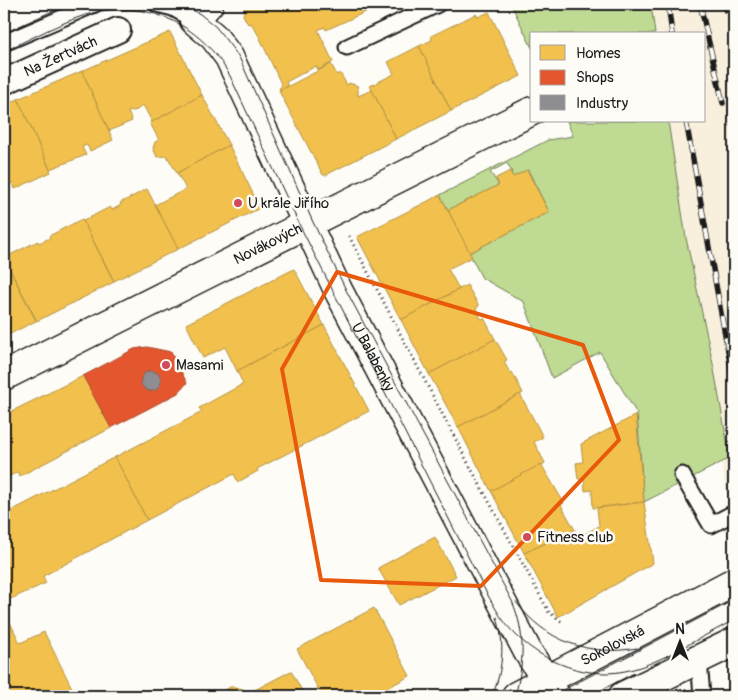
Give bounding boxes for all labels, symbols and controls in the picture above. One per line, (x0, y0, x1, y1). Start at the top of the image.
street label: Na Žertvách (21, 32, 100, 82)
legend (530, 32, 706, 122)
text: Homes (576, 44, 621, 63)
text: Shops (576, 68, 614, 87)
text: Industry (576, 94, 629, 113)
place label: U krále Jiřího (248, 194, 329, 213)
marker: U krále Jiřího (232, 197, 244, 209)
street label: Novákových (230, 219, 305, 269)
street label: U Balabenky (347, 320, 399, 395)
place label: Masami (176, 356, 224, 375)
marker: Masami (160, 359, 172, 371)
place label: Fitness club (537, 528, 613, 547)
marker: Fitness club (521, 531, 533, 543)
north arrow (656, 618, 706, 668)
street label: Sokolovská (578, 621, 648, 670)
text: N (675, 621, 685, 638)

